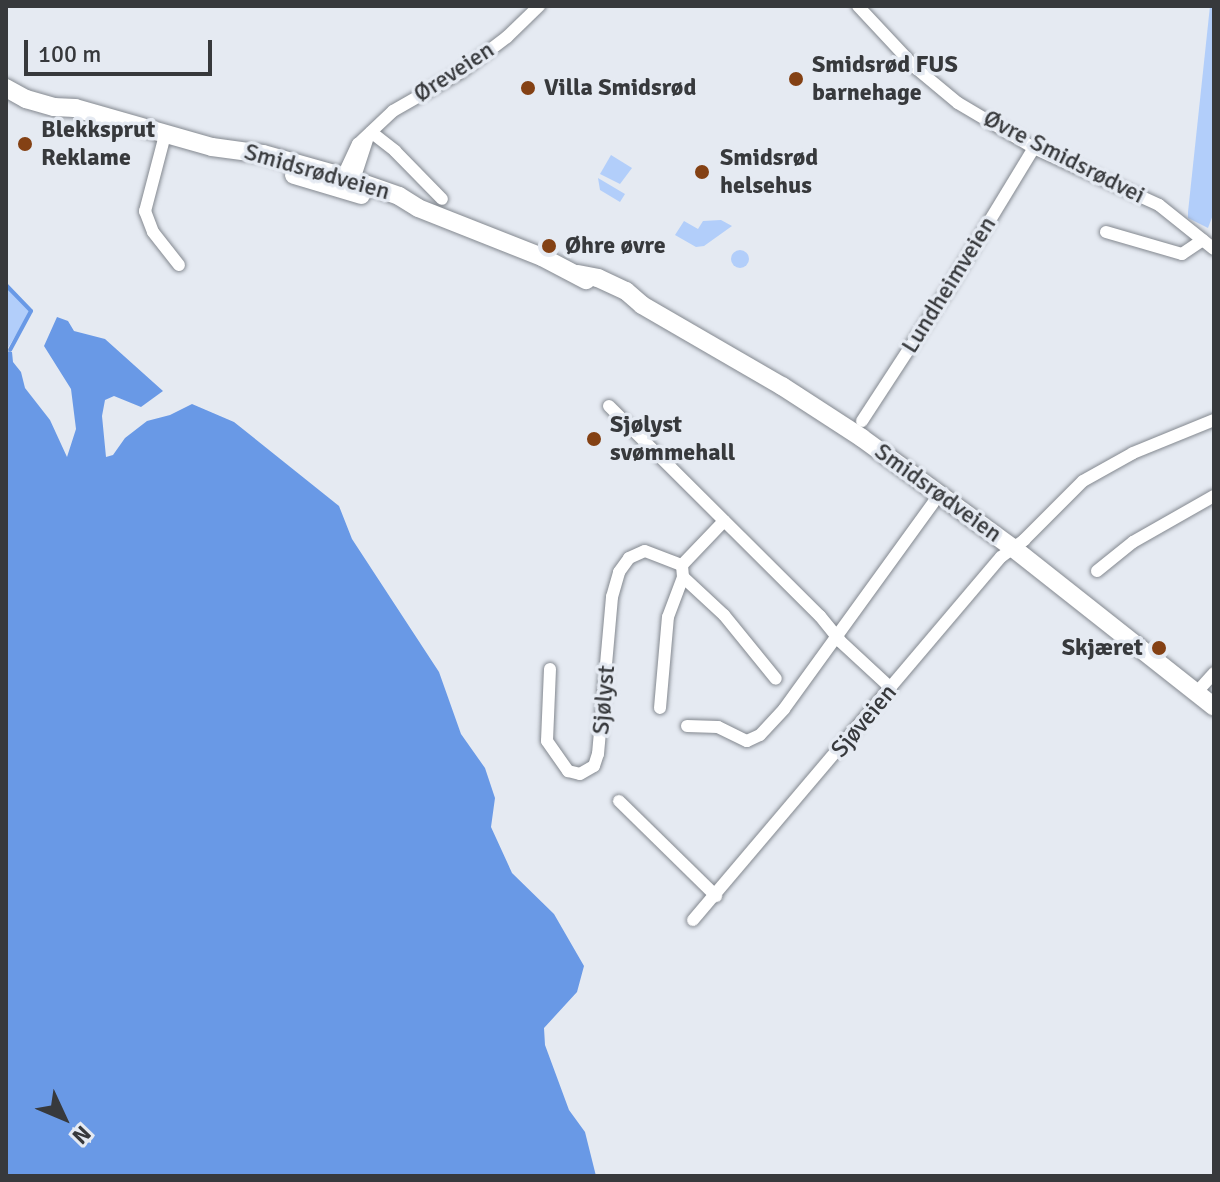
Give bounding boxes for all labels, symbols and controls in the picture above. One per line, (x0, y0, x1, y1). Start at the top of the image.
scale bar (28, 24, 216, 74)
street label: Øreveien (408, 35, 500, 109)
text: 100 m (38, 39, 101, 69)
place label: Smidsrød FUS barnehage (812, 51, 958, 107)
marker: Smidsrød FUS barnehage (787, 70, 805, 88)
place label: Villa Smidsrød (544, 74, 696, 102)
marker: Villa Smidsrød (519, 79, 537, 97)
street label: Øvre Smidsrødvei (978, 104, 1150, 210)
place label: Blekksprut Reklame (41, 116, 155, 172)
marker: Blekksprut Reklame (16, 135, 34, 153)
street label: Smidsrødveien (241, 137, 393, 207)
place label: Smidsrød helsehus (720, 144, 818, 200)
marker: Smidsrød helsehus (691, 161, 713, 183)
street label: Lundheimveien (896, 211, 1002, 359)
place label: Øhre øvre (565, 232, 666, 260)
marker: Øhre øvre (540, 237, 558, 255)
place label: Sjølyst svømmehall (610, 411, 735, 467)
marker: Sjølyst svømmehall (585, 430, 603, 448)
street label: Smidsrødveien (869, 437, 1007, 549)
place label: Skjæret (1062, 634, 1143, 662)
marker: Skjæret (1150, 639, 1168, 657)
street label: Sjølyst (587, 664, 621, 736)
street label: Sjøveien (825, 679, 903, 763)
north arrow (24, 1078, 104, 1158)
text: N (67, 1120, 97, 1150)

